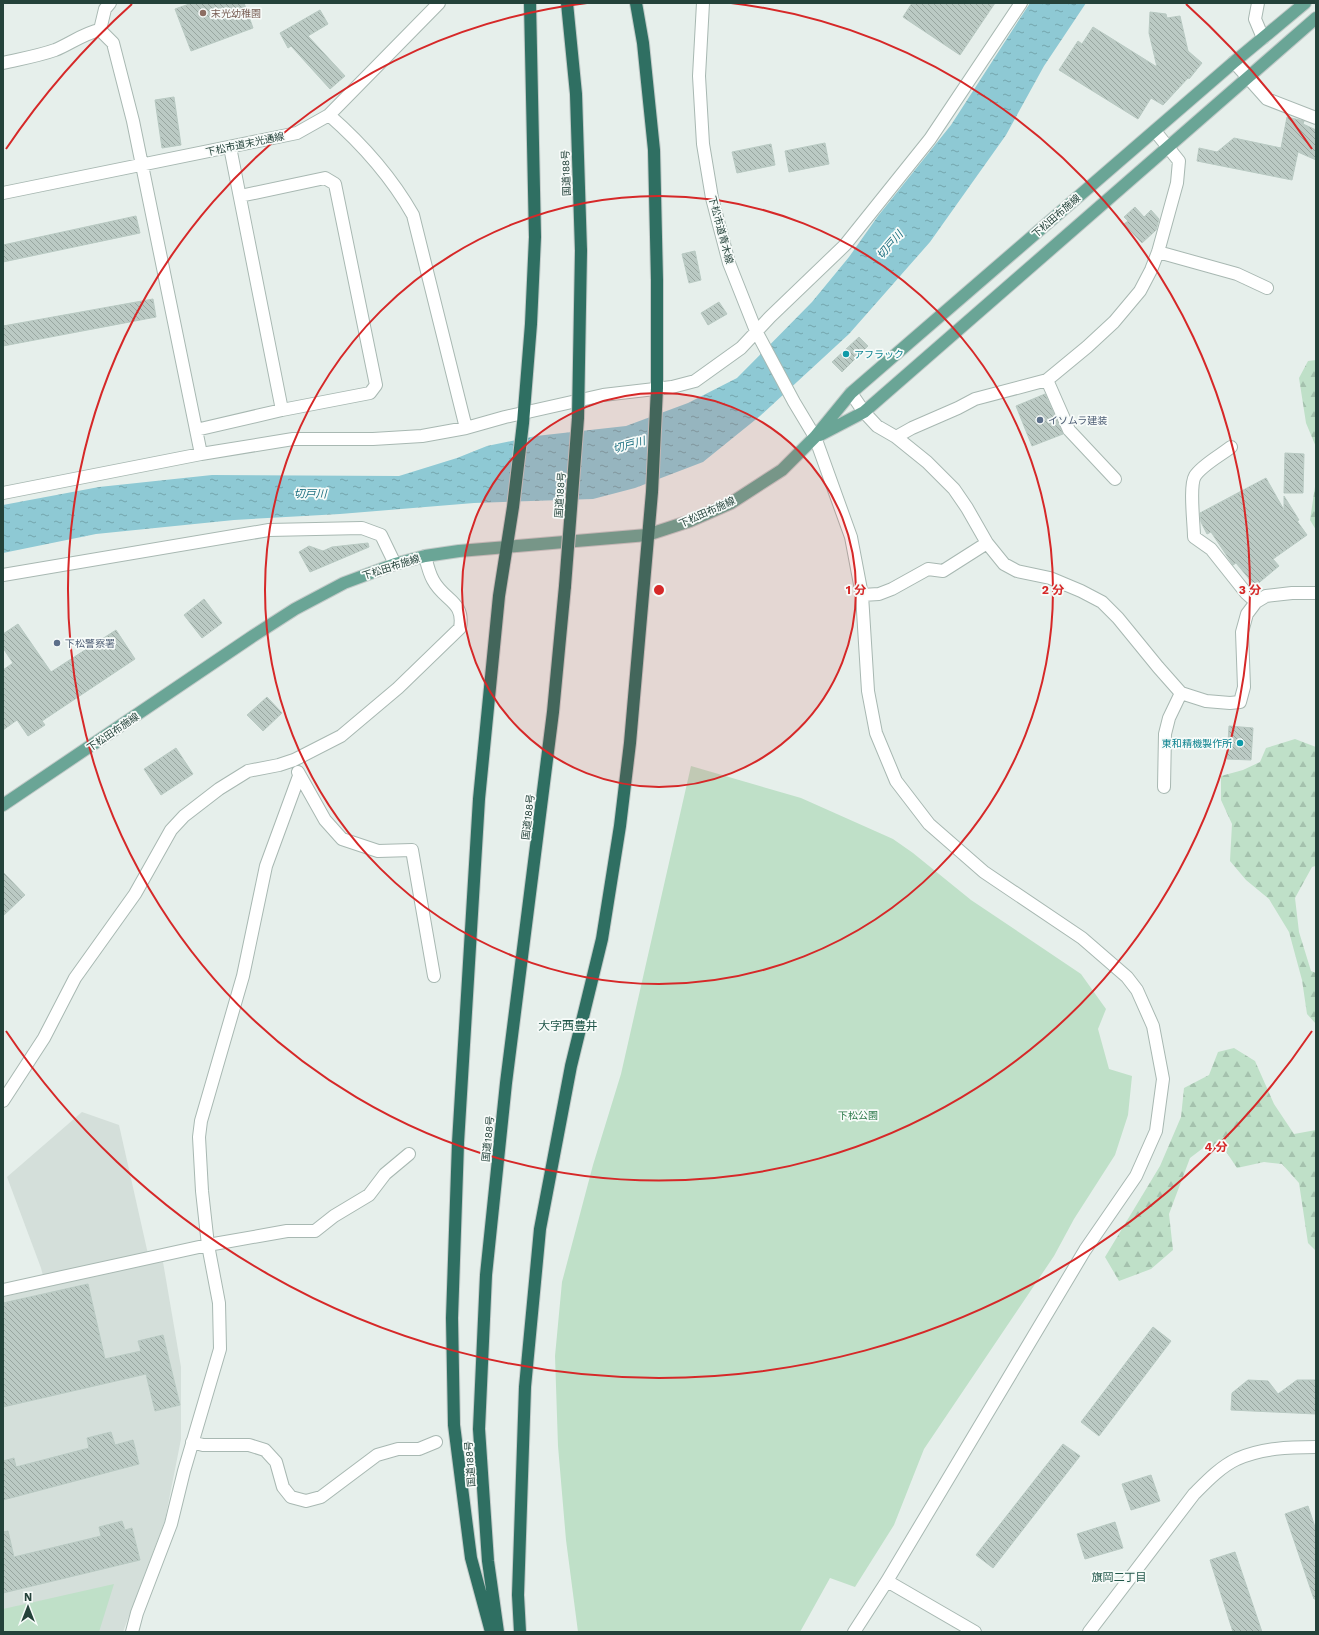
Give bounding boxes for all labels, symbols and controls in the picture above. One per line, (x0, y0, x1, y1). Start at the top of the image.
marker: 末光幼稚園 (198, 8, 208, 18)
place label: 末光幼稚園 (211, 8, 261, 19)
street label: 下松市道末光通線 (205, 130, 285, 158)
street label: 国道188号 (560, 150, 572, 196)
street label: 下松田布施線 (1030, 192, 1082, 240)
street label: 下松市道青木線 (707, 195, 735, 265)
water label: 切戸川 (874, 228, 906, 262)
marker: アフラック (841, 349, 851, 359)
place label: アフラック (854, 349, 904, 360)
marker: イソムラ建装 (1035, 415, 1045, 425)
place label: イソムラ建装 (1048, 415, 1107, 426)
water label: 切戸川 (611, 434, 648, 456)
street label: 国道188号 (553, 472, 567, 518)
water label: 切戸川 (293, 487, 328, 501)
street label: 下松田布施線 (677, 495, 737, 529)
street label: 下松田布施線 (361, 552, 421, 582)
centre of rings (652, 583, 666, 597)
text: 1 分 (846, 583, 866, 597)
text: 2 分 (1042, 583, 1064, 597)
text: 3 分 (1239, 583, 1261, 597)
marker: 下松警察署 (52, 638, 62, 648)
place label: 下松警察署 (65, 638, 115, 649)
street label: 下松田布施線 (85, 711, 141, 753)
place label: 東和精機製作所 (1162, 738, 1232, 749)
marker: 東和精機製作所 (1235, 738, 1245, 748)
street label: 国道188号 (520, 793, 536, 841)
district label: 大字西豊井 (538, 1019, 598, 1033)
park label: 下松公園 (838, 1110, 878, 1121)
street label: 国道188号 (480, 1115, 496, 1163)
text: 4 分 (1204, 1140, 1228, 1154)
street label: 国道188号 (463, 1441, 477, 1487)
district label: 旗岡二丁目 (1092, 1571, 1147, 1584)
north arrow (8, 1587, 48, 1627)
text: N (24, 1591, 32, 1604)

